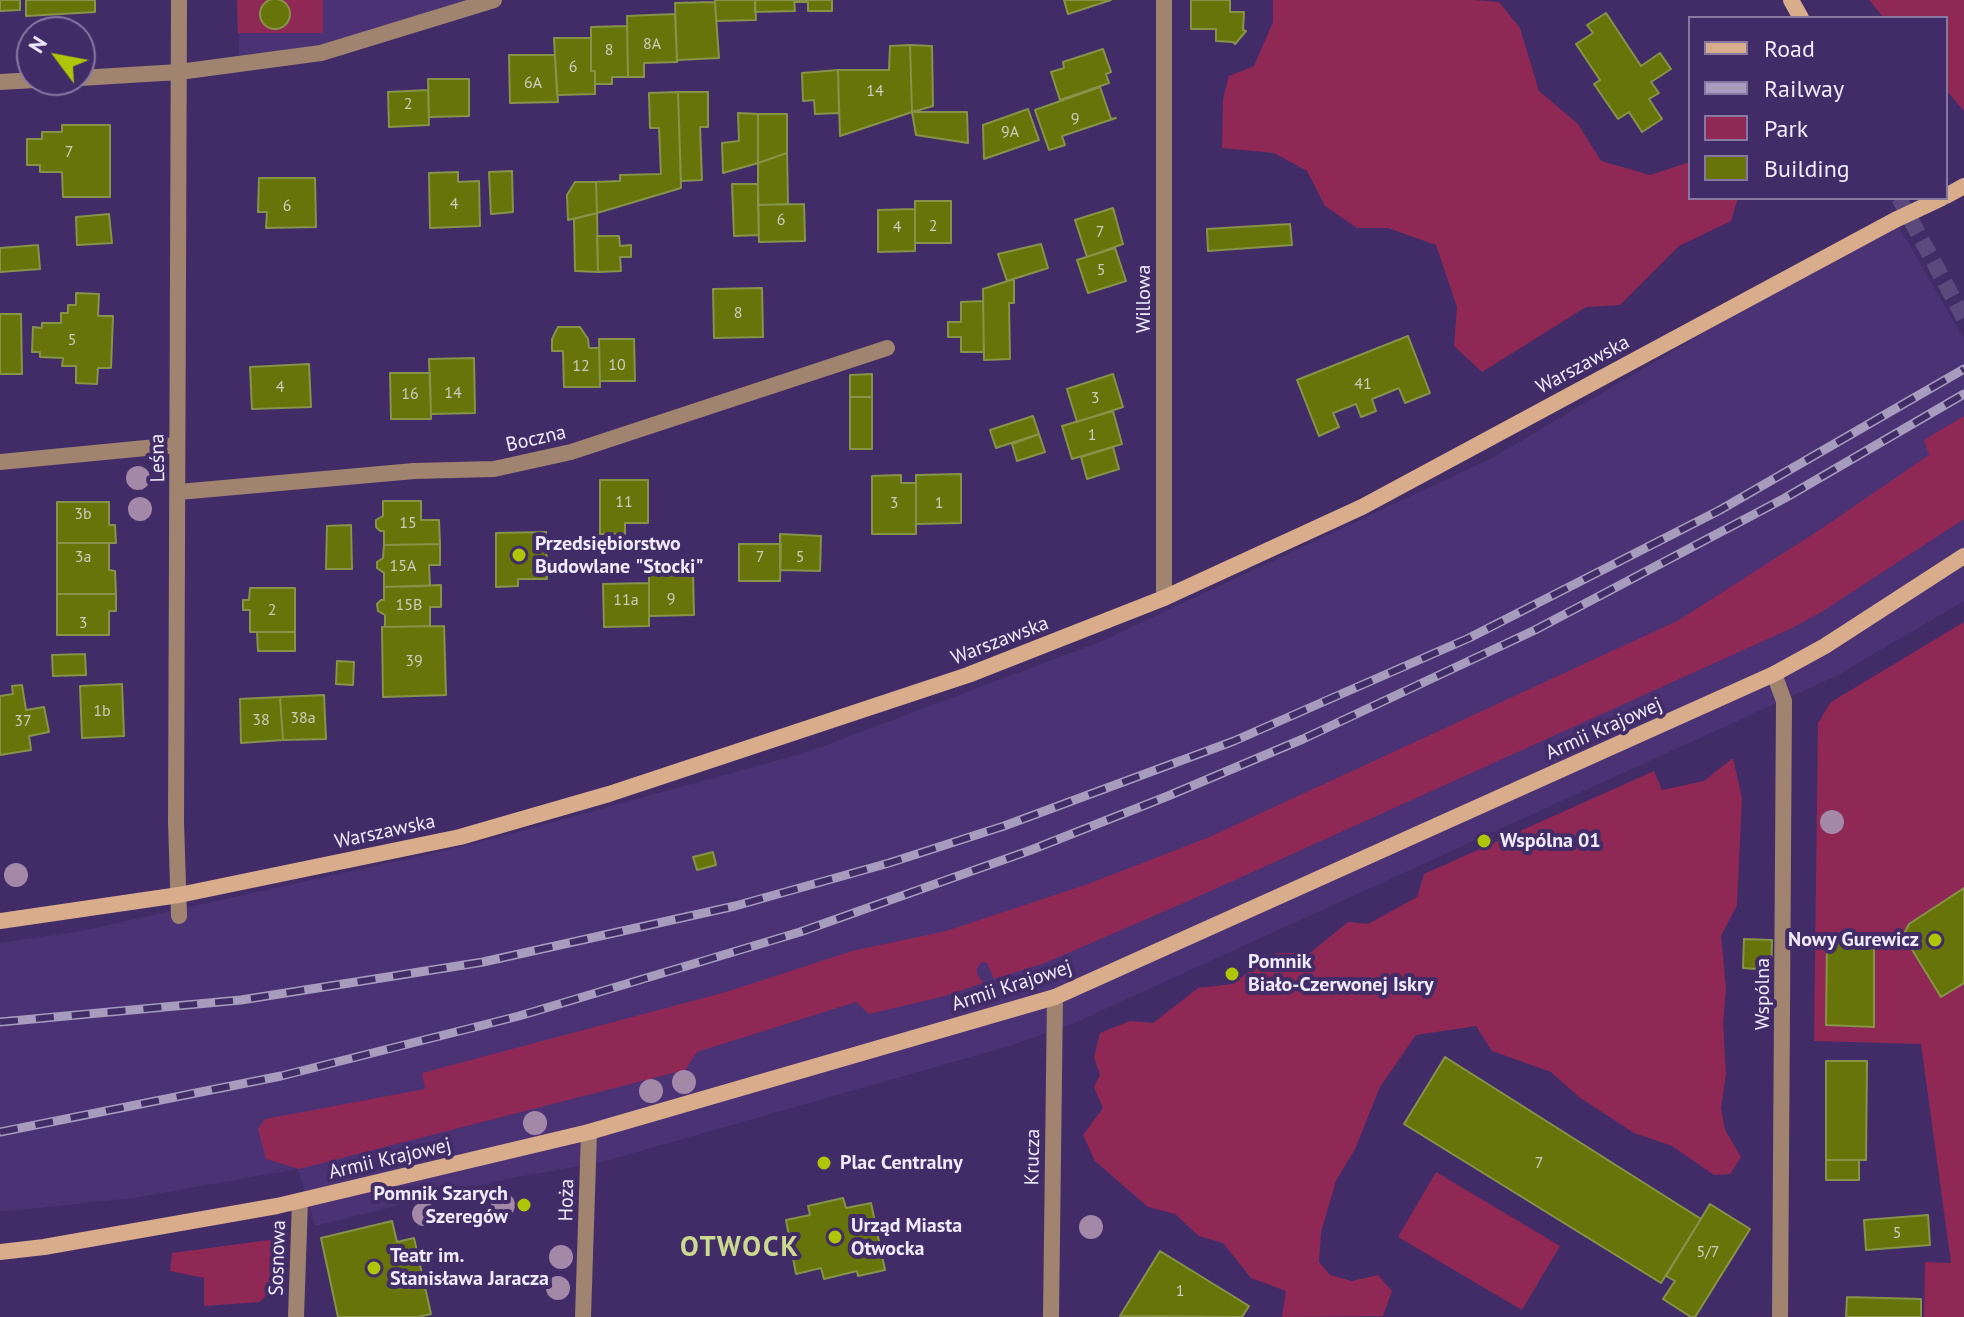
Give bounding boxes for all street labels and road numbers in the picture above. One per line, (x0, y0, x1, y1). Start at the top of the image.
street label: Willowa (1132, 265, 1156, 333)
street label: Warszawska (1532, 330, 1634, 400)
street label: Boczna (504, 420, 568, 458)
street label: Leśna (146, 433, 170, 483)
street label: Warszawska (948, 611, 1052, 671)
street label: Armii Krajowej (1542, 693, 1666, 765)
street label: Warszawska (332, 810, 438, 854)
street label: Armii Krajowej (949, 955, 1075, 1017)
street label: Wspólna (1751, 958, 1775, 1030)
street label: Krucza (1021, 1128, 1045, 1186)
street label: Armii Krajowej (326, 1133, 454, 1185)
street label: Hoża (555, 1178, 579, 1222)
street label: Sosnowa (265, 1220, 291, 1296)

